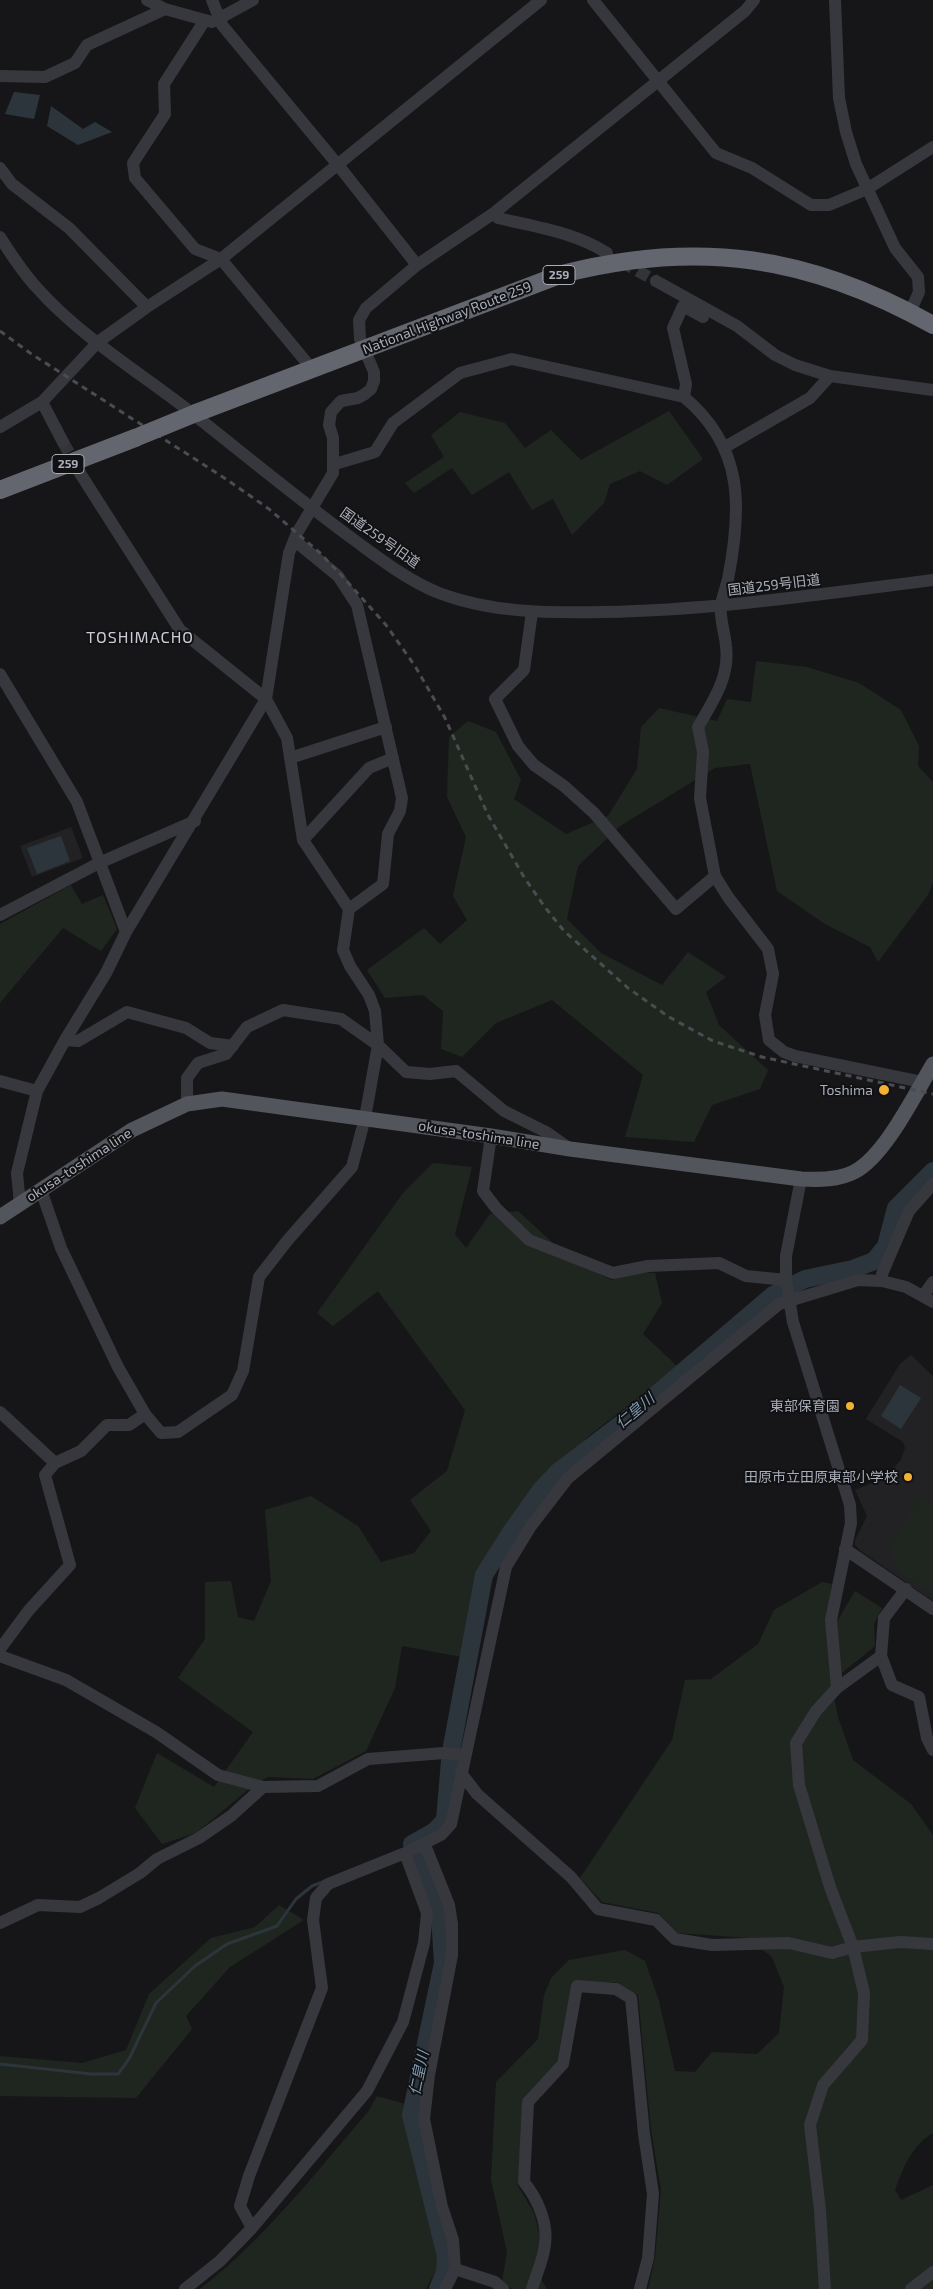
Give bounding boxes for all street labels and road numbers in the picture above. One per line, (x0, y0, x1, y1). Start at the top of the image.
road number: 259 (543, 266, 575, 284)
street label: National Highway Route 259 (360, 278, 534, 358)
road number: 259 (52, 454, 84, 474)
street label: 国道259号旧道 (337, 504, 423, 572)
street label: 国道259号旧道 (727, 571, 821, 599)
street label: okusa-toshima line (417, 1117, 541, 1153)
street label: okusa-toshima line (23, 1125, 135, 1205)

